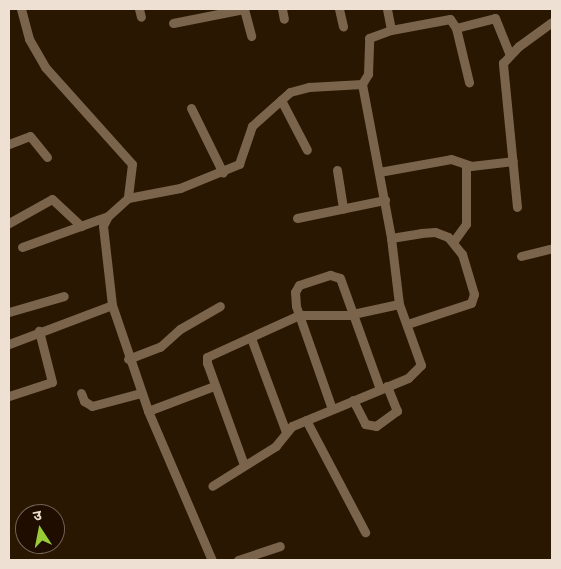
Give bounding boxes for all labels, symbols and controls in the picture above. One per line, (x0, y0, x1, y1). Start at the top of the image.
north arrow (15, 504, 65, 554)
text: उ (32, 507, 43, 524)

